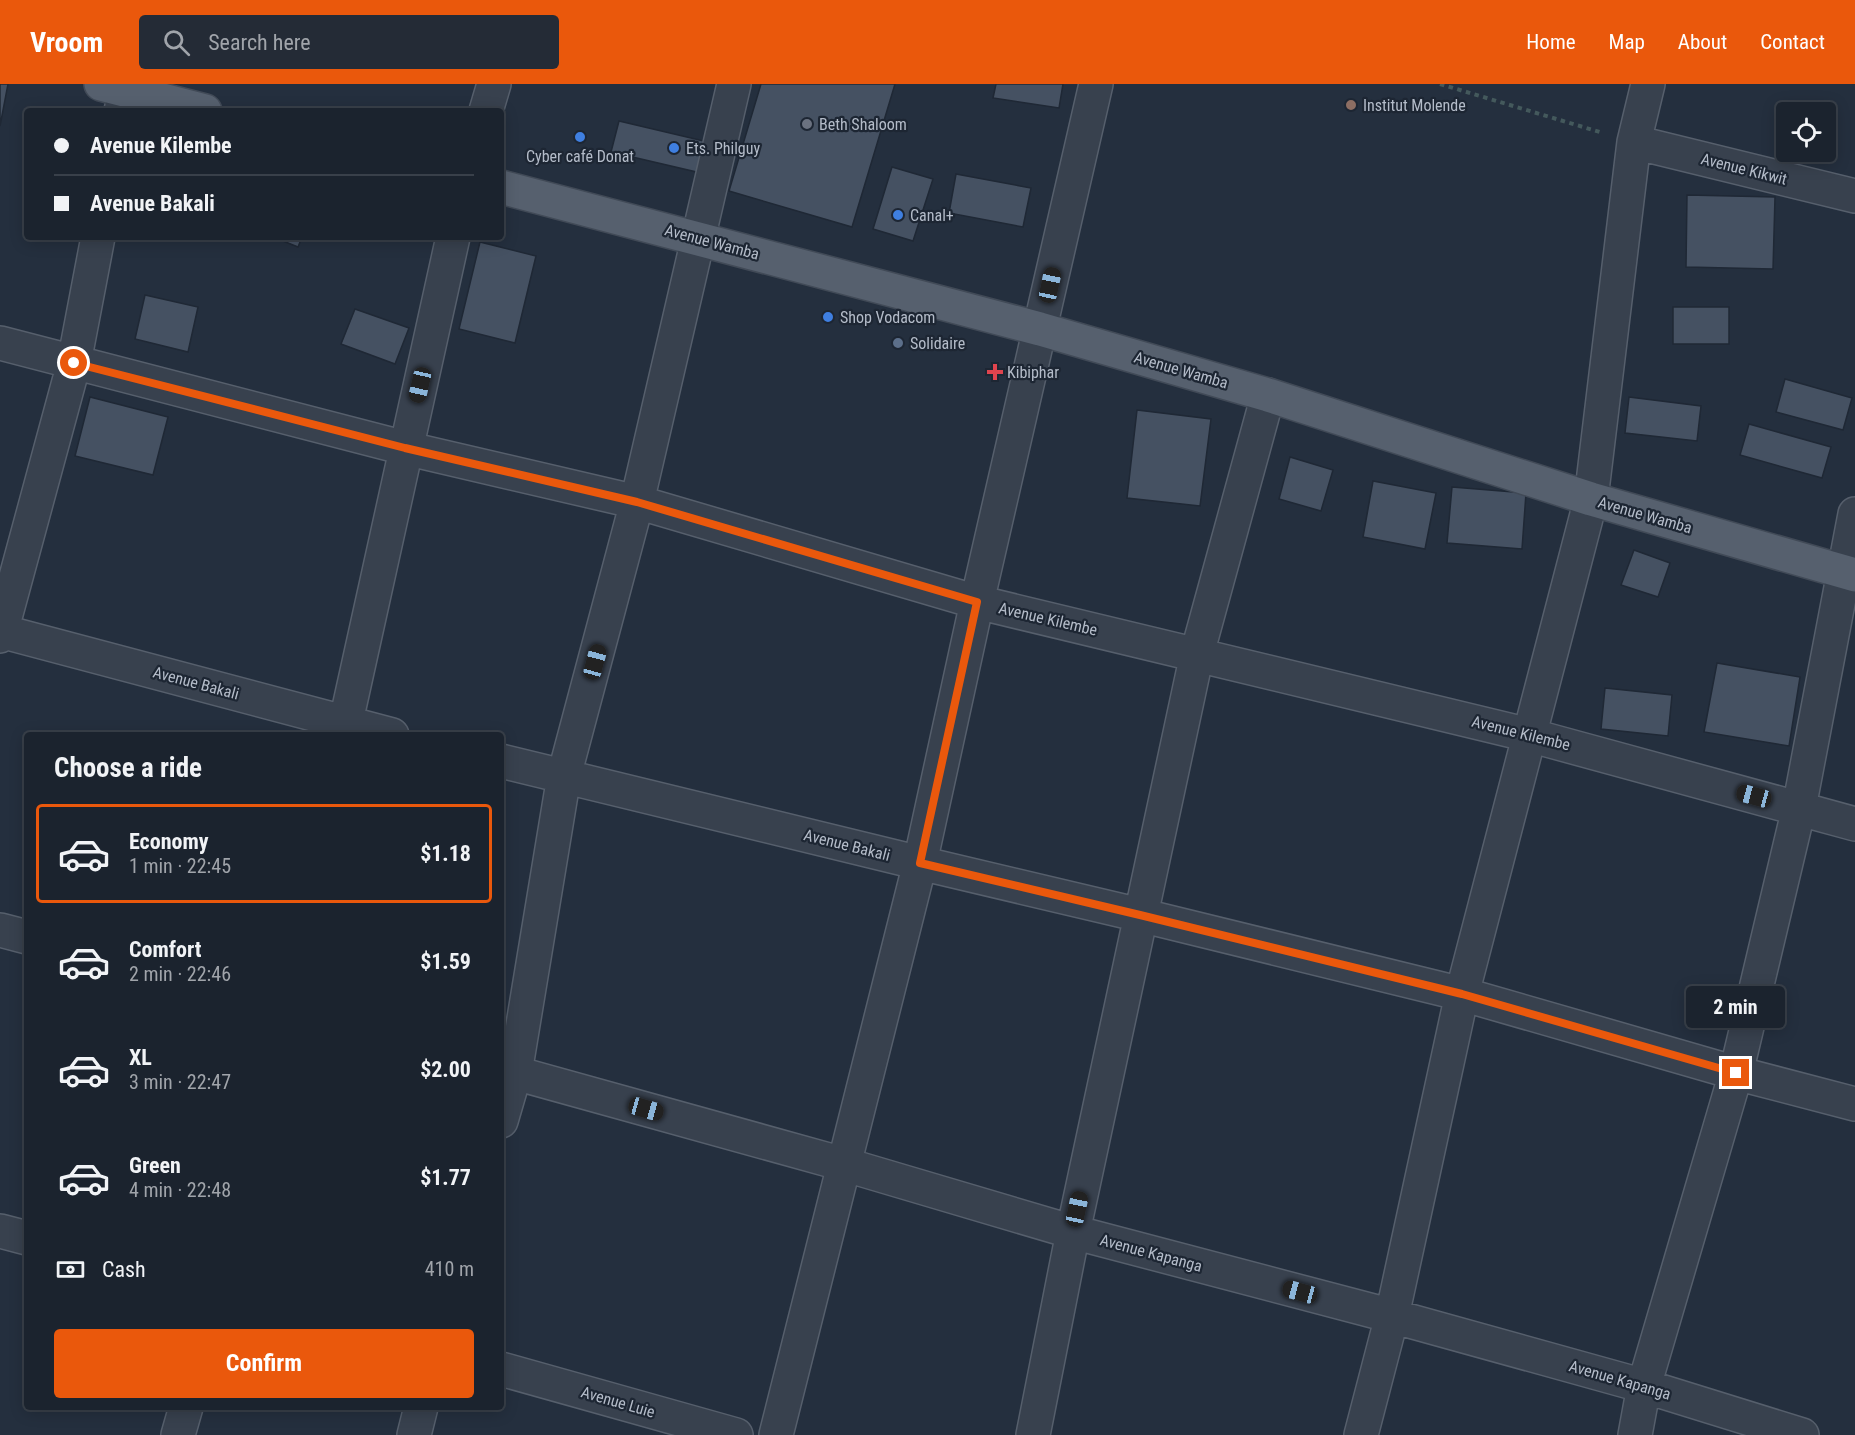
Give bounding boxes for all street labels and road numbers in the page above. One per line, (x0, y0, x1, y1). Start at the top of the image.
street label: Avenue Kikwit (1699, 149, 1789, 189)
street label: Avenue Wamba (663, 220, 761, 264)
street label: Avenue Wamba (1132, 348, 1230, 392)
street label: Avenue Wamba (1596, 493, 1694, 537)
street label: Avenue Kilembe (997, 598, 1099, 640)
street label: Avenue Bakali (151, 662, 241, 704)
street label: Avenue Kilembe (1470, 712, 1572, 754)
street label: Avenue Bakali (802, 825, 892, 865)
street label: Avenue Kapanga (1098, 1230, 1204, 1276)
street label: Avenue Kapanga (1567, 1356, 1673, 1404)
street label: Avenue Luie (579, 1382, 657, 1422)

